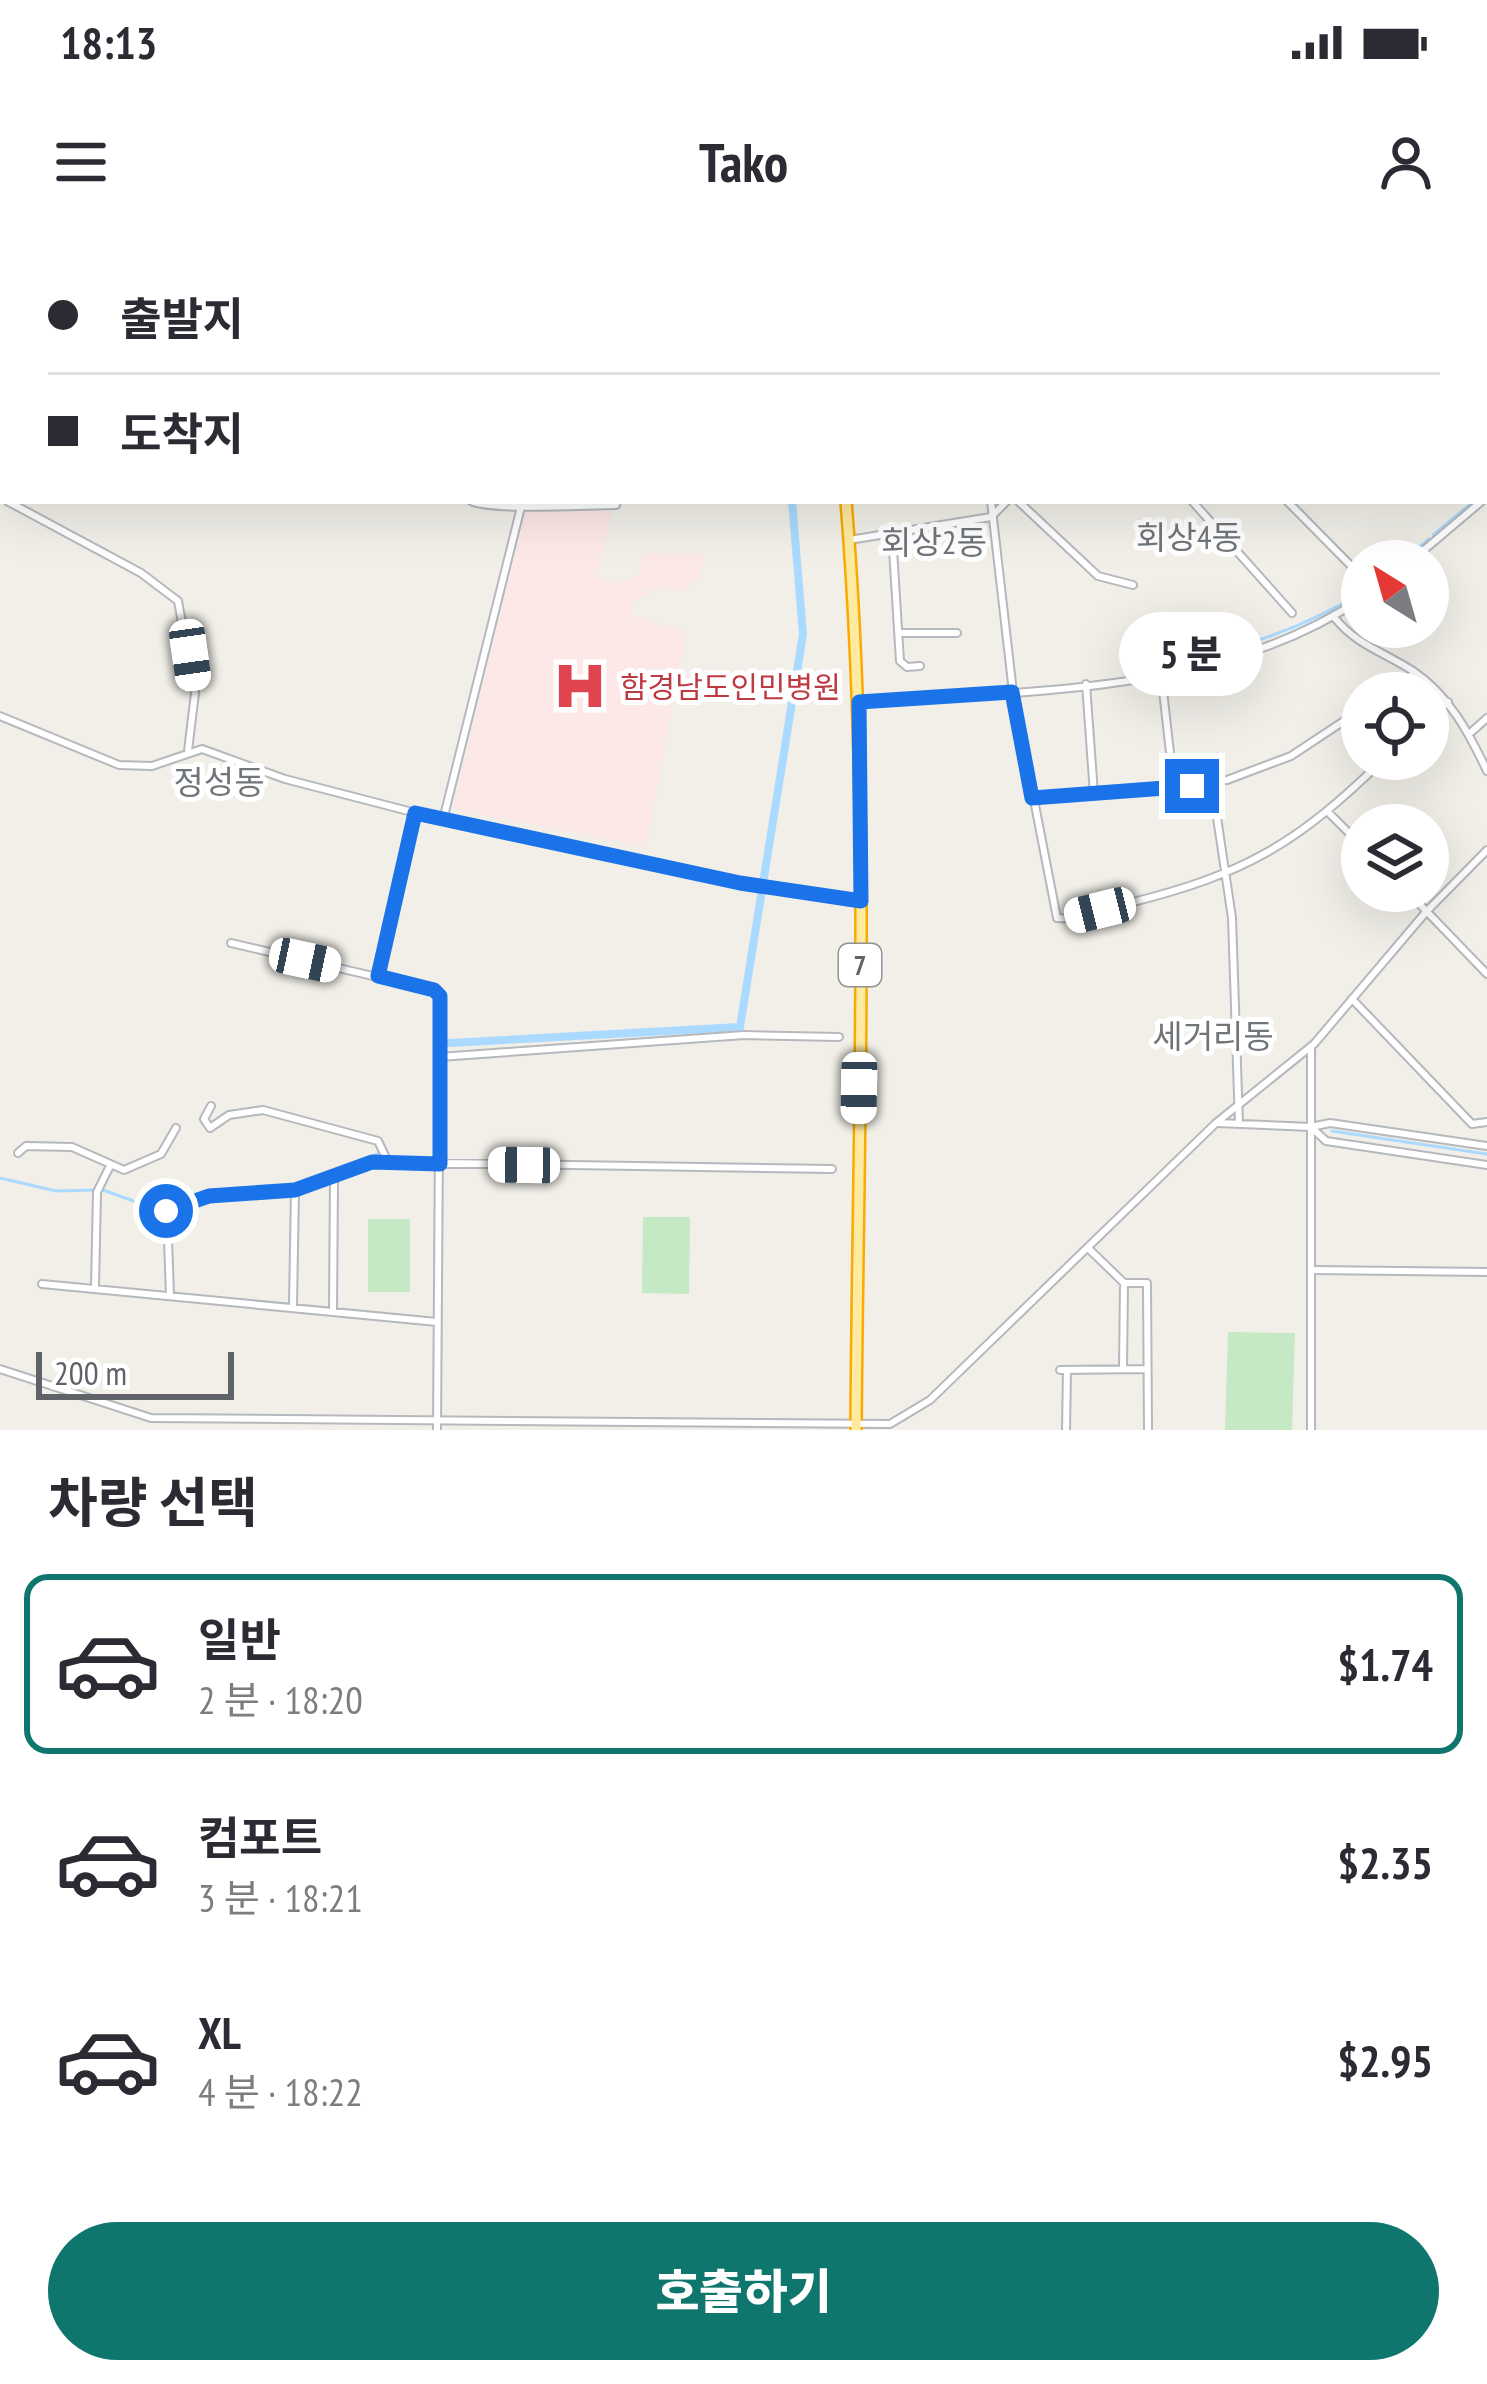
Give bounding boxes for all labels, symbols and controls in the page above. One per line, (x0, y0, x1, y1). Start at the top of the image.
text: 18:13 (60, 13, 157, 71)
text: Tako (699, 127, 788, 197)
icon: menu (48, 129, 114, 195)
icon: person (1373, 129, 1439, 195)
text: 출발지 (120, 289, 244, 347)
text: 도착지 (120, 404, 244, 462)
district label: 회상4동 (1136, 515, 1242, 558)
district label: 회상2동 (881, 520, 987, 563)
north arrow (1341, 540, 1449, 648)
map controls (1341, 540, 1449, 912)
callout: 5 분 (1120, 612, 1264, 696)
car (167, 617, 213, 693)
text: 5 분 (1160, 628, 1222, 679)
hospital icon: 함경남도인민병원 (551, 657, 609, 715)
place label: 함경남도인민병원 (620, 667, 841, 706)
button: locate (1341, 672, 1449, 780)
route end (1165, 759, 1219, 813)
district label: 정성동 (173, 760, 265, 803)
button: layers (1341, 804, 1449, 912)
car (1061, 884, 1139, 936)
car (266, 935, 344, 985)
road number: 7 (839, 944, 881, 986)
district label: 세거리동 (1152, 1014, 1274, 1057)
car (840, 1052, 878, 1124)
car (488, 1146, 560, 1184)
route start (139, 1184, 193, 1238)
scale bar (36, 1346, 234, 1399)
text: 200 m (54, 1351, 127, 1394)
text: 차량 선택 (48, 1467, 258, 1537)
icon: car (54, 1610, 162, 1718)
text: 일반 (198, 1610, 281, 1668)
text: $1.74 (1337, 1635, 1433, 1693)
text: 2 분 · 18:20 (198, 1674, 363, 1725)
icon: car (54, 1808, 162, 1916)
text: 컴포트 (198, 1808, 322, 1866)
text: $2.35 (1337, 1833, 1433, 1891)
text: 3 분 · 18:21 (198, 1872, 363, 1923)
text: XL (198, 2003, 241, 2061)
icon: car (54, 2006, 162, 2114)
text: $2.95 (1337, 2031, 1433, 2089)
text: 4 분 · 18:22 (198, 2066, 363, 2117)
button: 호출하기 (48, 2222, 1439, 2360)

